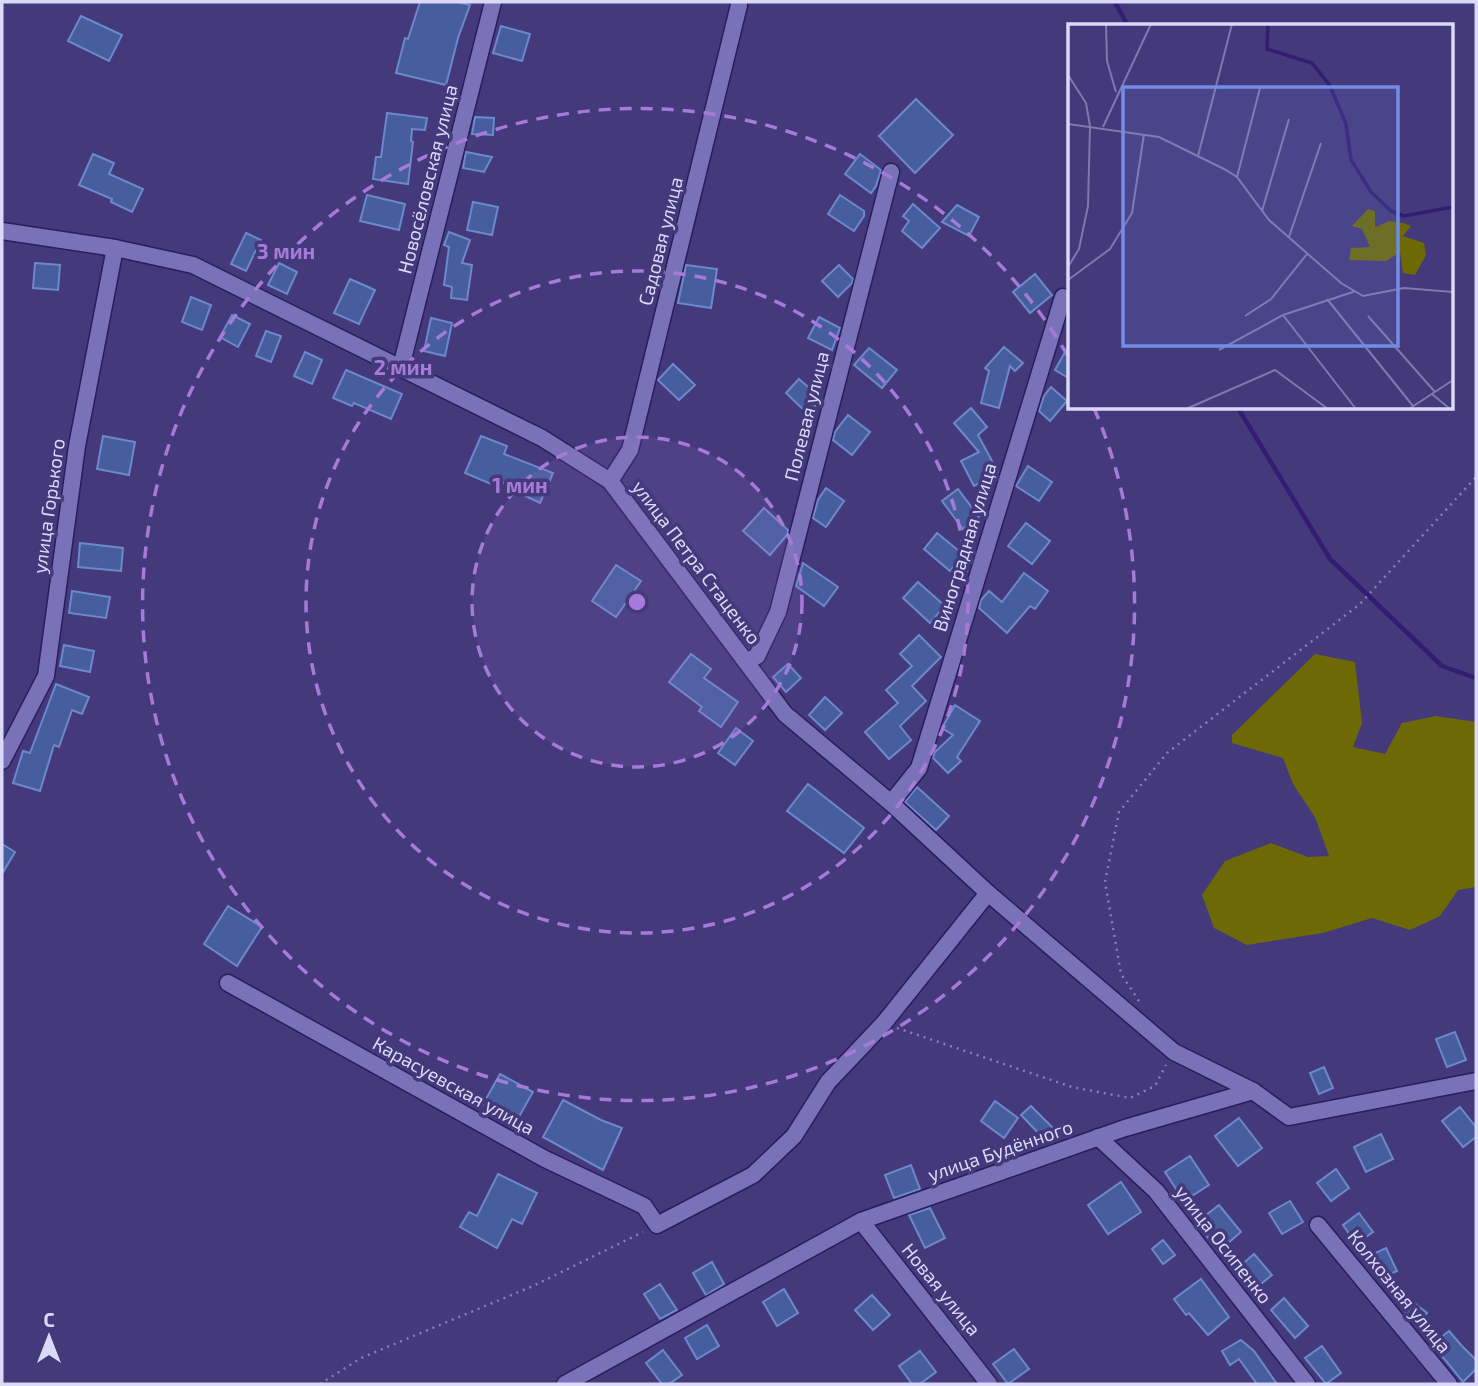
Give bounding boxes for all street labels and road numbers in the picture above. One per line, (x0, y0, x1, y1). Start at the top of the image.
street label: Новосёловская улица (392, 82, 463, 276)
street label: Садовая улица (633, 174, 688, 308)
street label: Полевая улица (779, 349, 834, 484)
street label: улица Горького (27, 437, 70, 575)
street label: Виноградная улица (927, 460, 1002, 635)
street label: улица Петра Стаценко (627, 476, 766, 649)
street label: Карасуевская улица (369, 1031, 539, 1140)
street label: улица Будённого (925, 1114, 1076, 1187)
street label: улица Осипенко (1170, 1180, 1277, 1308)
street label: Колхозная улица (1343, 1225, 1457, 1358)
street label: Новая улица (897, 1238, 986, 1340)

